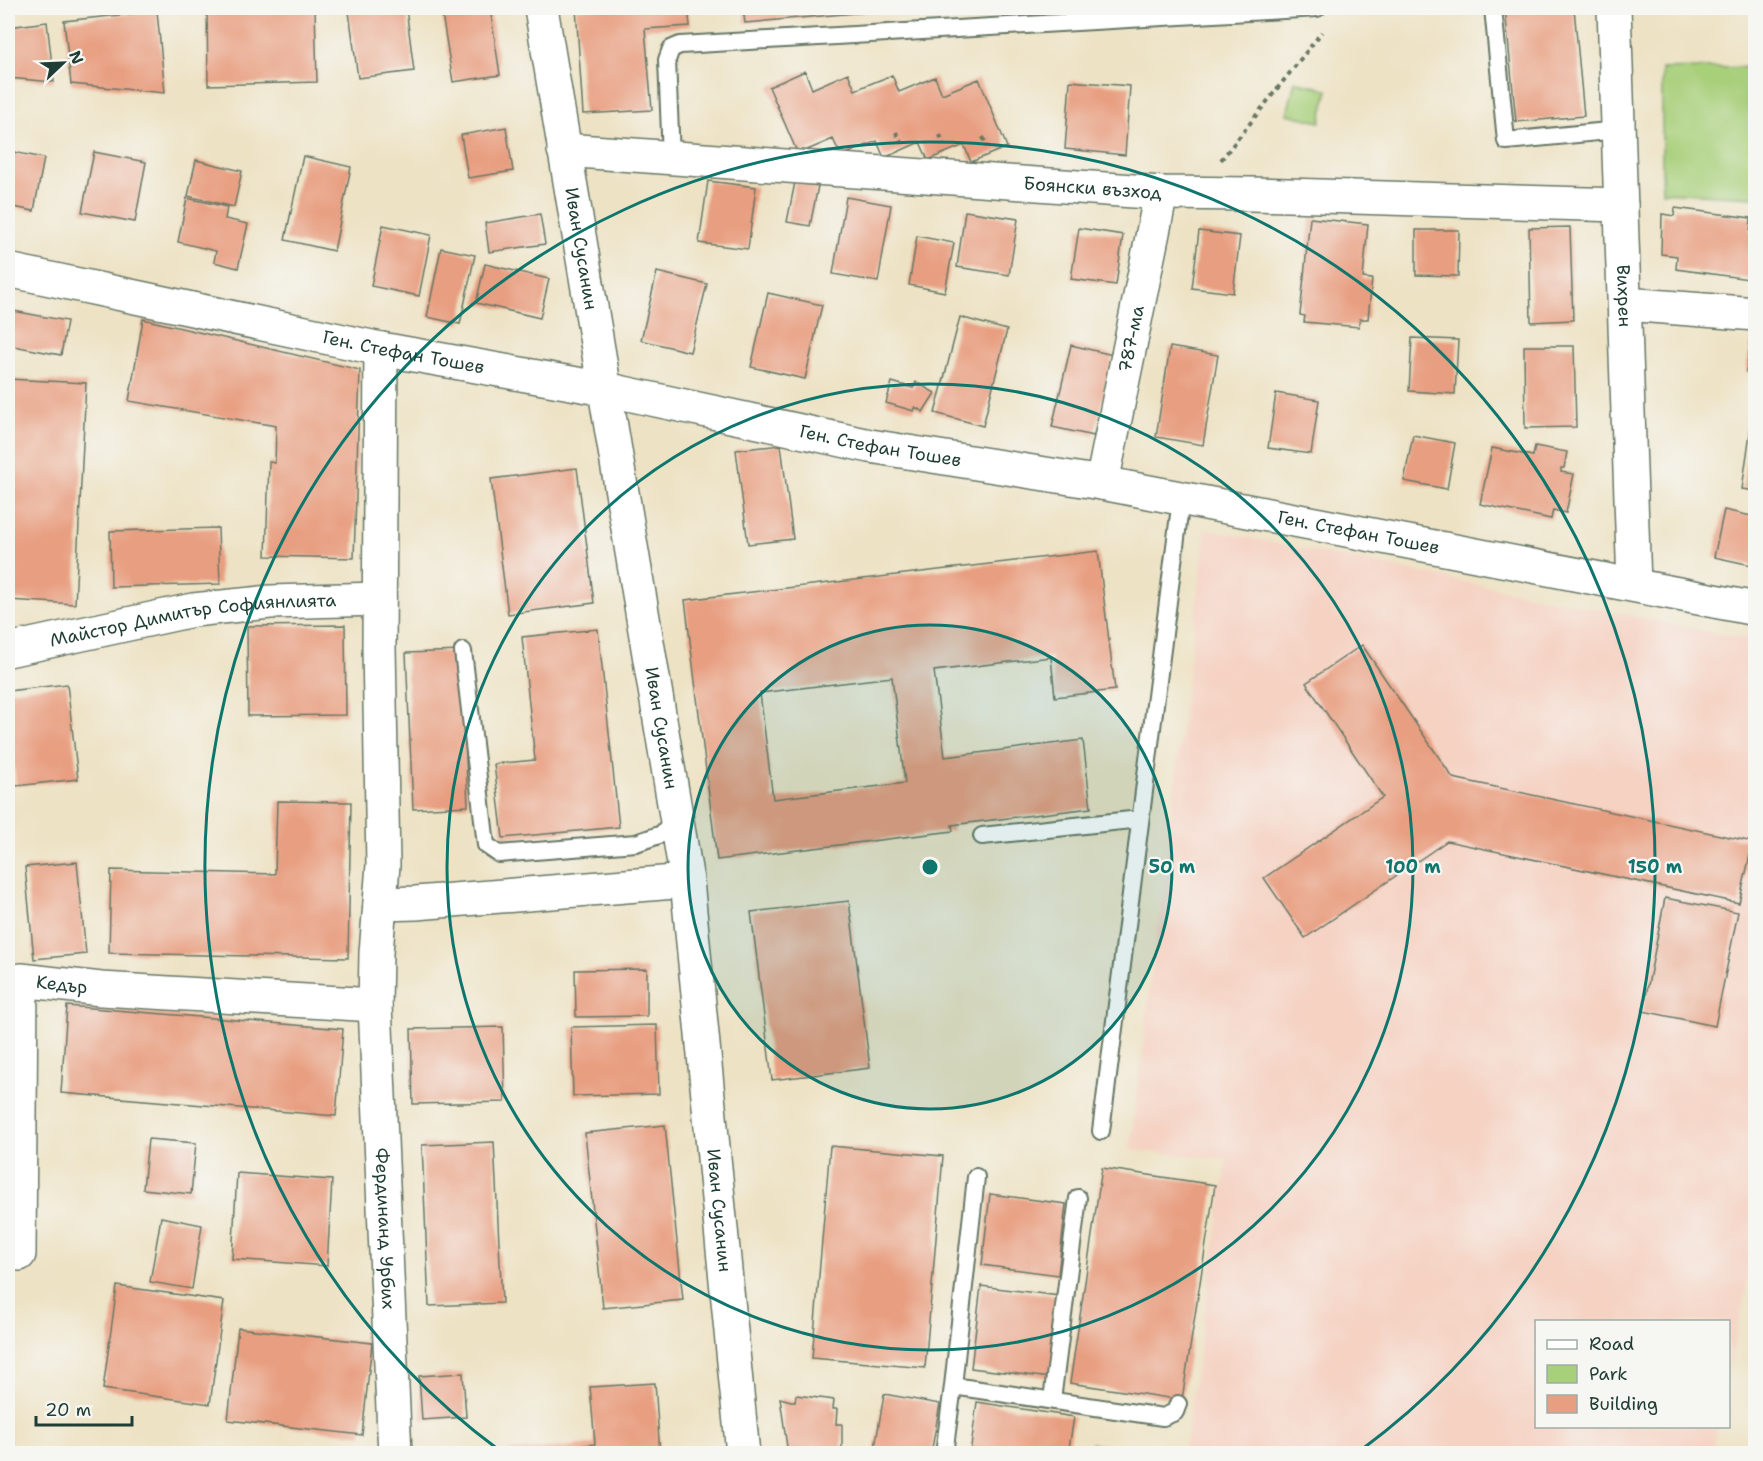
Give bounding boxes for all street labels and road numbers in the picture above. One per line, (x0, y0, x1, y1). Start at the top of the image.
street label: Боянски възход (1023, 171, 1163, 205)
street label: Иван Сусанин (559, 186, 603, 312)
street label: Вихрен (1611, 264, 1637, 328)
street label: 787-ма (1113, 303, 1150, 375)
street label: Ген. Стефан Тошев (320, 325, 486, 379)
street label: Ген. Стефан Тошев (797, 419, 963, 472)
street label: Ген. Стефан Тошев (1276, 505, 1441, 560)
street label: Майстор Димитър Софиянлията (48, 588, 337, 653)
street label: Иван Сусанин (639, 665, 683, 791)
street label: Кедър (35, 970, 89, 999)
street label: Фердинанд Урбих (369, 1147, 401, 1310)
street label: Иван Сусанин (701, 1148, 737, 1273)

